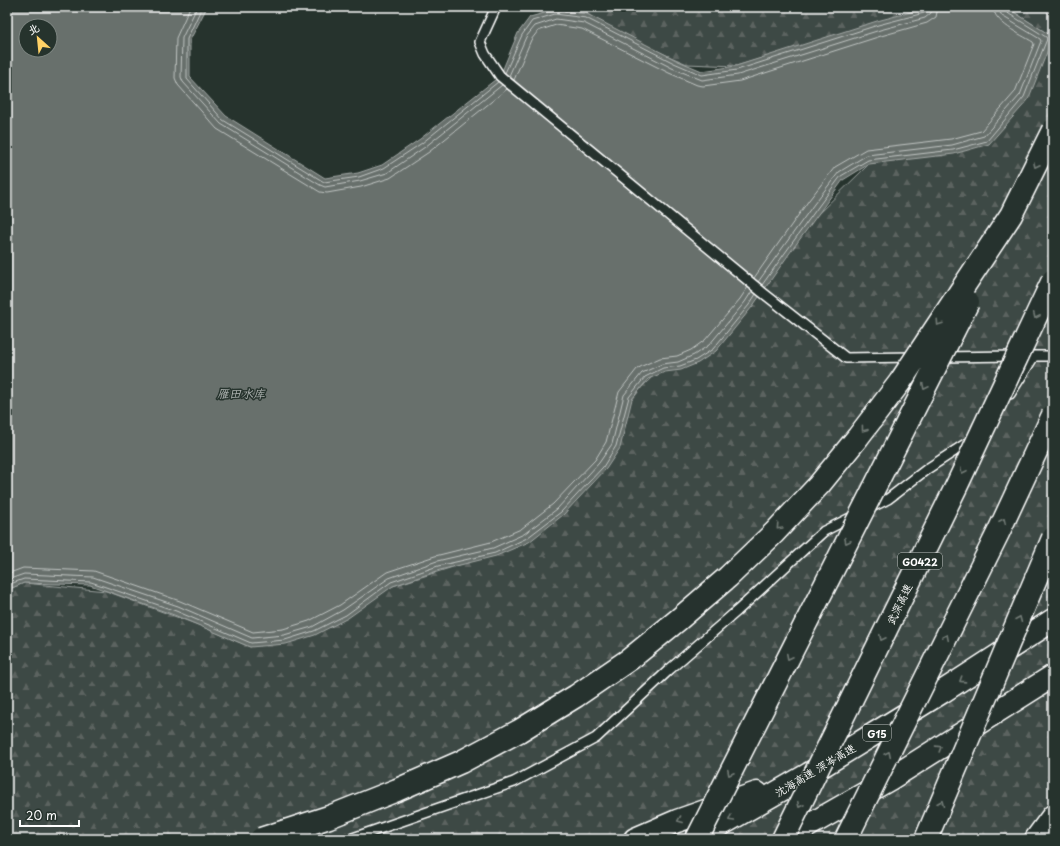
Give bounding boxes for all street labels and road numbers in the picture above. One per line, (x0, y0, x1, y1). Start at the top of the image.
road number: G0422 (898, 553, 942, 569)
street label: 武深高速 (882, 581, 916, 627)
road number: G15 (863, 725, 891, 741)
street label: 沈海高速 深岑高速 (771, 739, 859, 801)

